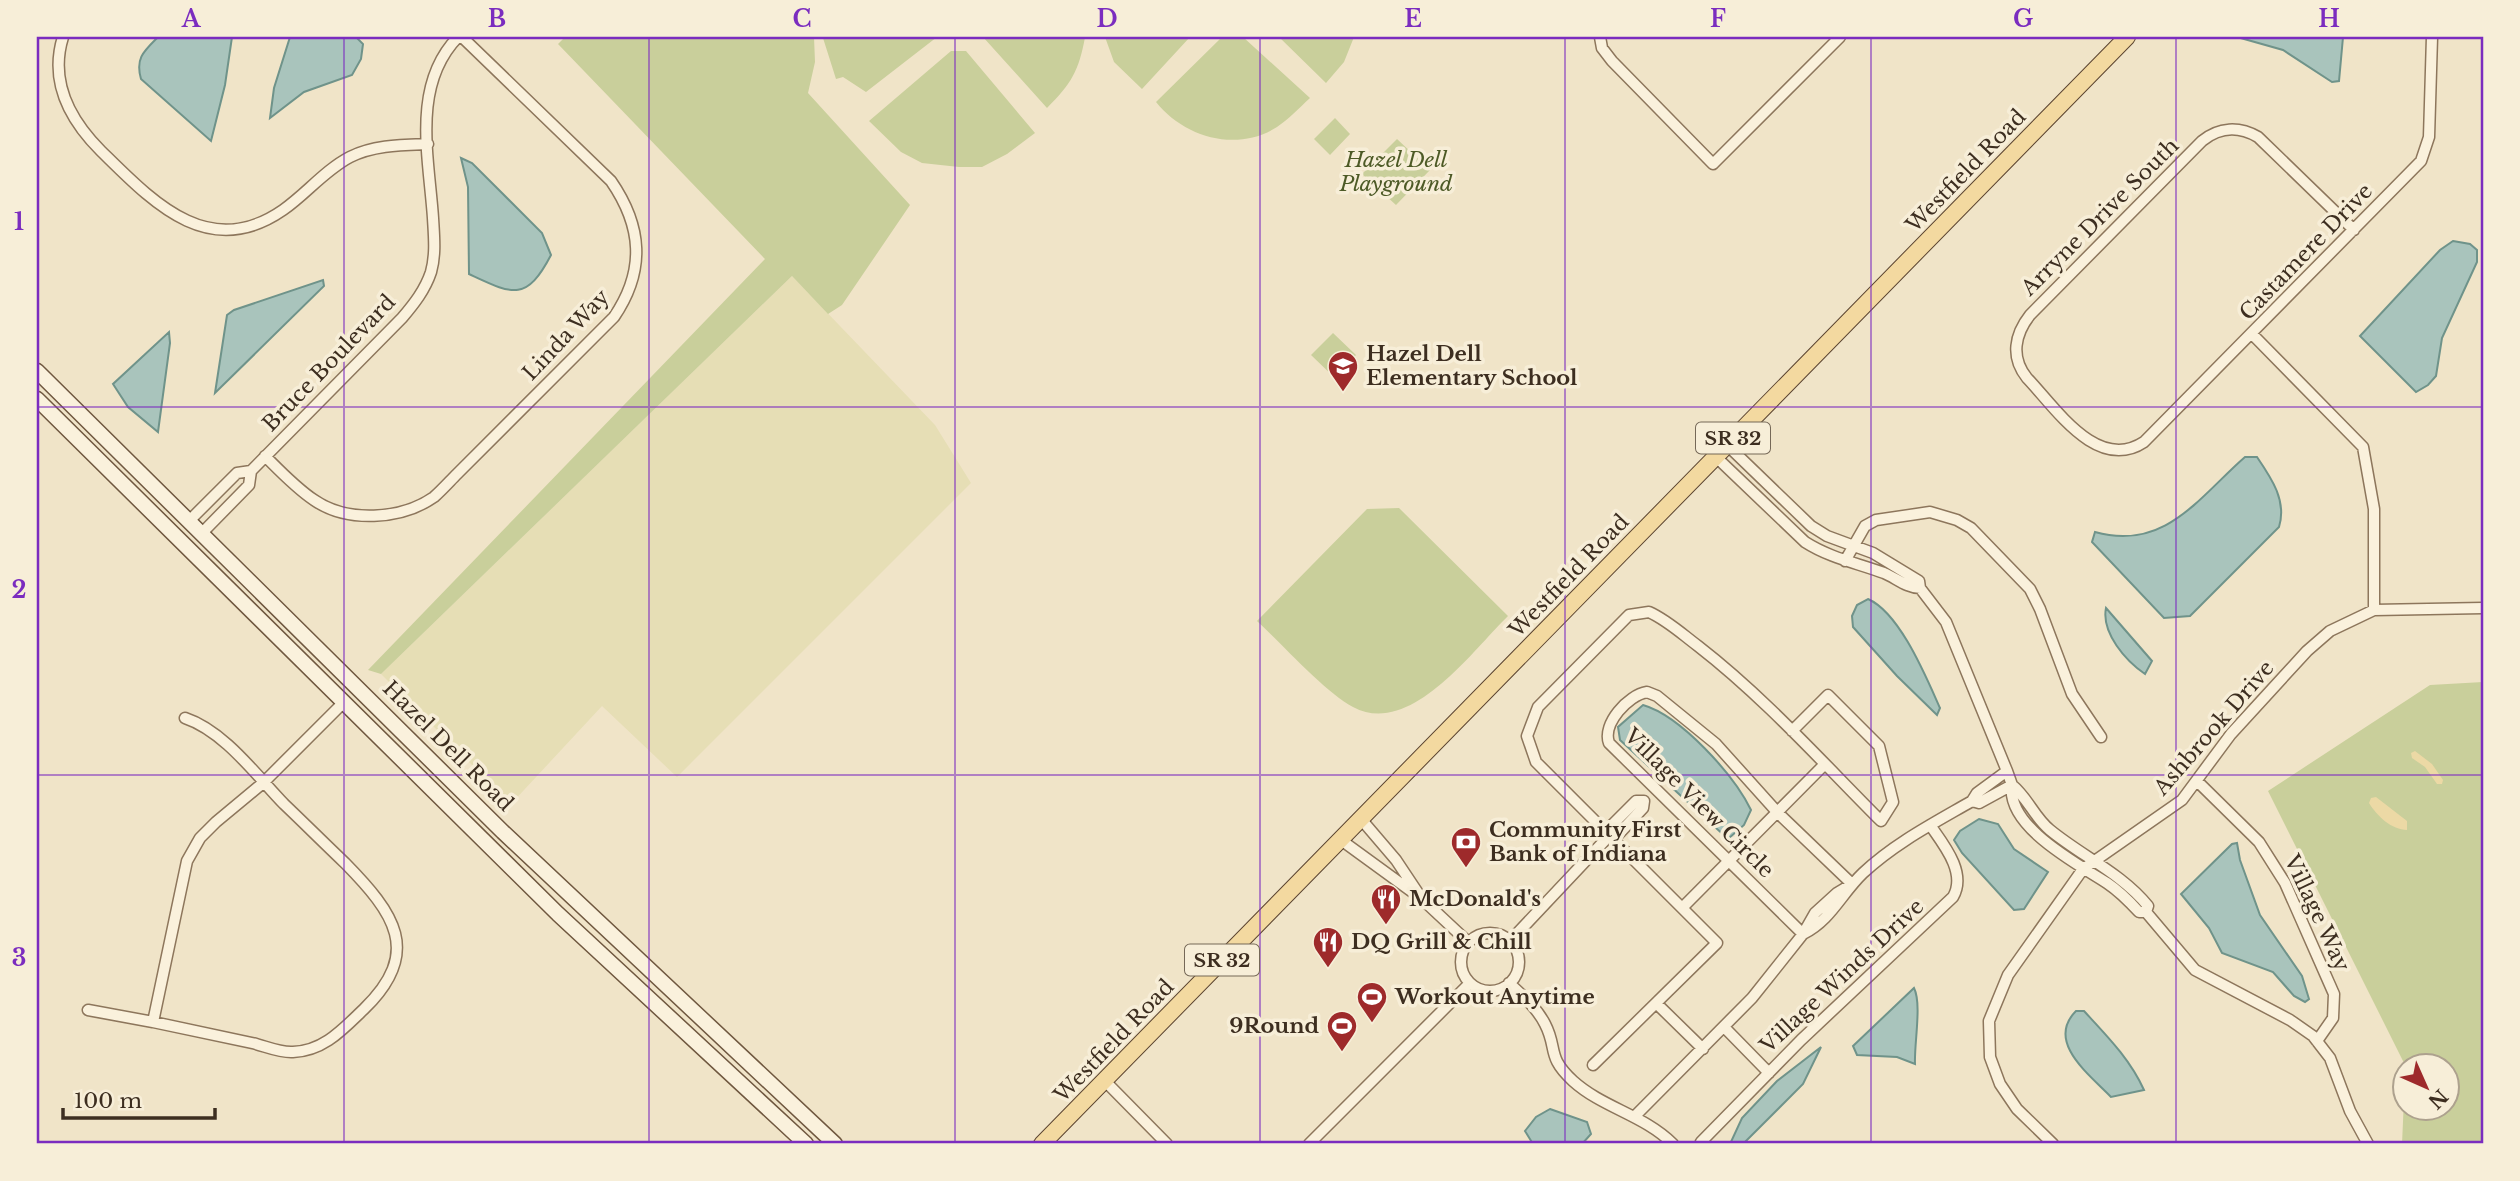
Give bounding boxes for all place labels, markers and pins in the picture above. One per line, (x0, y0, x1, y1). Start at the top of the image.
place label: Hazel Dell Elementary School (1366, 341, 1578, 391)
school or university icon: Hazel Dell Elementary School (1326, 349, 1360, 393)
place label: Community First Bank of Indiana (1489, 817, 1681, 867)
bank icon: Community First Bank of Indiana (1449, 825, 1483, 869)
restaurant icon: McDonald's (1369, 882, 1403, 926)
place label: McDonald's (1409, 886, 1541, 912)
restaurant icon: DQ Grill & Chill (1311, 925, 1345, 969)
place label: DQ Grill & Chill (1351, 929, 1532, 955)
sports icon: Workout Anytime (1355, 980, 1389, 1024)
place label: Workout Anytime (1394, 984, 1595, 1010)
sports icon: 9Round (1325, 1009, 1359, 1053)
place label: 9Round (1229, 1013, 1319, 1039)

